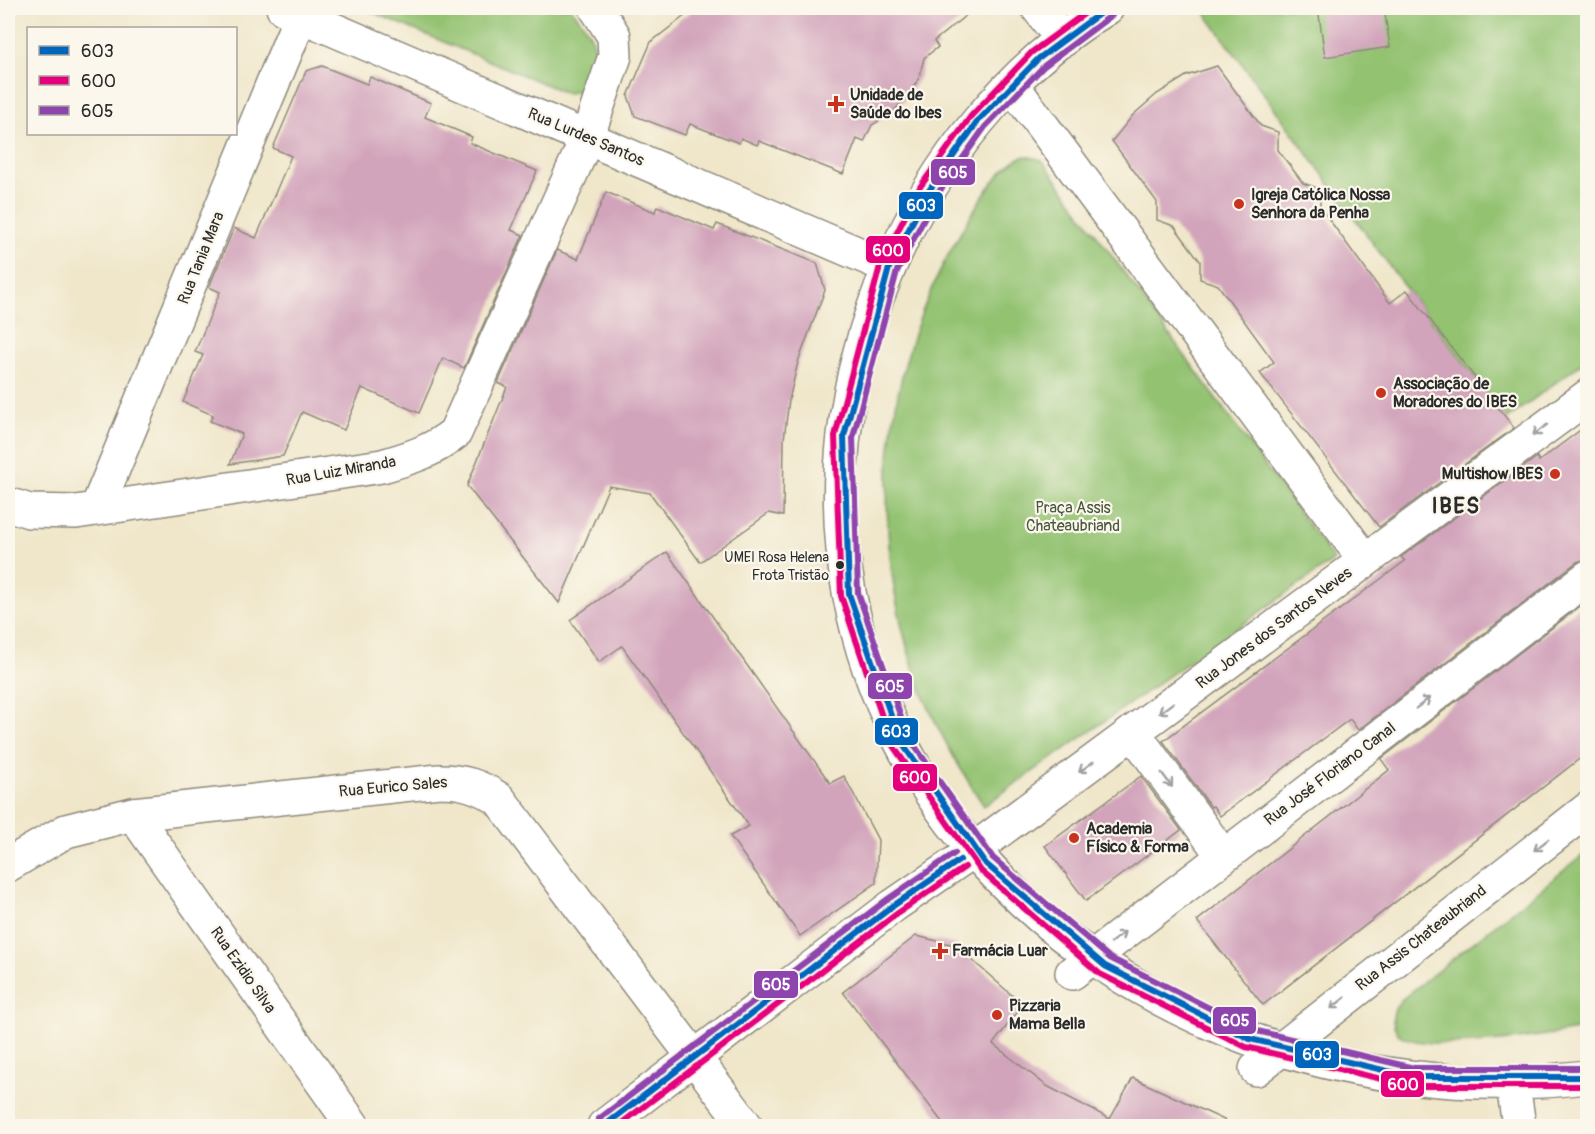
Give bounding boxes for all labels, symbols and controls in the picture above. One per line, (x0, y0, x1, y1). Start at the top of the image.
legend (27, 27, 237, 135)
text: 603 (81, 40, 114, 63)
text: 600 (81, 70, 116, 93)
place label: Unidade de Saúde do Ibes (850, 85, 942, 123)
marker: Unidade de Saúde do Ibes (827, 95, 845, 113)
text: 605 (81, 100, 114, 123)
street label: Rua Lurdes Santos (525, 103, 647, 171)
line badge: 605 (930, 158, 976, 186)
text: 605 (939, 163, 968, 183)
place label: Igreja Católica Nossa Senhora da Penha (1251, 185, 1391, 223)
line badge: 603 (898, 191, 944, 220)
text: 603 (906, 196, 936, 216)
marker: Igreja Católica Nossa Senhora da Penha (1232, 197, 1246, 211)
street label: Rua Tania Mara (173, 209, 229, 307)
line badge: 600 (865, 235, 911, 264)
text: 600 (872, 241, 904, 261)
place label: Associação de Moradores do IBES (1393, 374, 1517, 412)
marker: Associação de Moradores do IBES (1374, 386, 1388, 400)
one-way arrow (1533, 424, 1549, 437)
street label: Rua Luiz Miranda (284, 451, 398, 491)
place label: Multishow IBES (1442, 464, 1543, 484)
marker: Multishow IBES (1548, 467, 1562, 481)
district label: IBES (1432, 492, 1480, 520)
park label: Praça Assis Chateaubriand (1026, 498, 1120, 536)
place label: UMEI Rosa Helena Frota Tristão (724, 549, 829, 584)
marker: UMEI Rosa Helena Frota Tristão (834, 559, 846, 571)
street label: Rua Jones dos Santos Neves (1192, 563, 1356, 693)
line badge: 605 (867, 672, 913, 700)
text: 605 (876, 677, 905, 697)
one-way arrow (1415, 696, 1431, 709)
one-way arrow (1159, 702, 1175, 714)
line badge: 603 (874, 717, 919, 746)
street label: Rua José Floriano Canal (1260, 718, 1400, 830)
text: 603 (881, 722, 911, 742)
one-way arrow (1079, 761, 1095, 773)
line badge: 600 (892, 763, 938, 792)
text: 600 (899, 768, 931, 788)
one-way arrow (1161, 771, 1174, 787)
street label: Rua Eurico Sales (338, 772, 448, 802)
place label: Academia Físico & Forma (1086, 819, 1189, 857)
marker: Academia Físico & Forma (1067, 831, 1081, 845)
one-way arrow (1534, 838, 1550, 851)
street label: Rua Assis Chateaubriand (1352, 881, 1490, 995)
street label: Rua Ezidio Silva (206, 923, 280, 1017)
one-way arrow (1110, 930, 1126, 943)
place label: Farmácia Luar (952, 941, 1048, 961)
marker: Farmácia Luar (933, 944, 947, 958)
line badge: 605 (753, 970, 799, 999)
text: 605 (762, 975, 791, 995)
place label: Pizzaria Mama Bella (1009, 996, 1086, 1034)
one-way arrow (1330, 997, 1346, 1010)
line badge: 605 (1212, 1006, 1257, 1035)
marker: Pizzaria Mama Bella (990, 1008, 1004, 1022)
text: 605 (1221, 1011, 1250, 1031)
line badge: 603 (1294, 1040, 1340, 1069)
text: 603 (1302, 1045, 1332, 1065)
line badge: 600 (1380, 1070, 1425, 1098)
text: 600 (1387, 1075, 1419, 1095)

